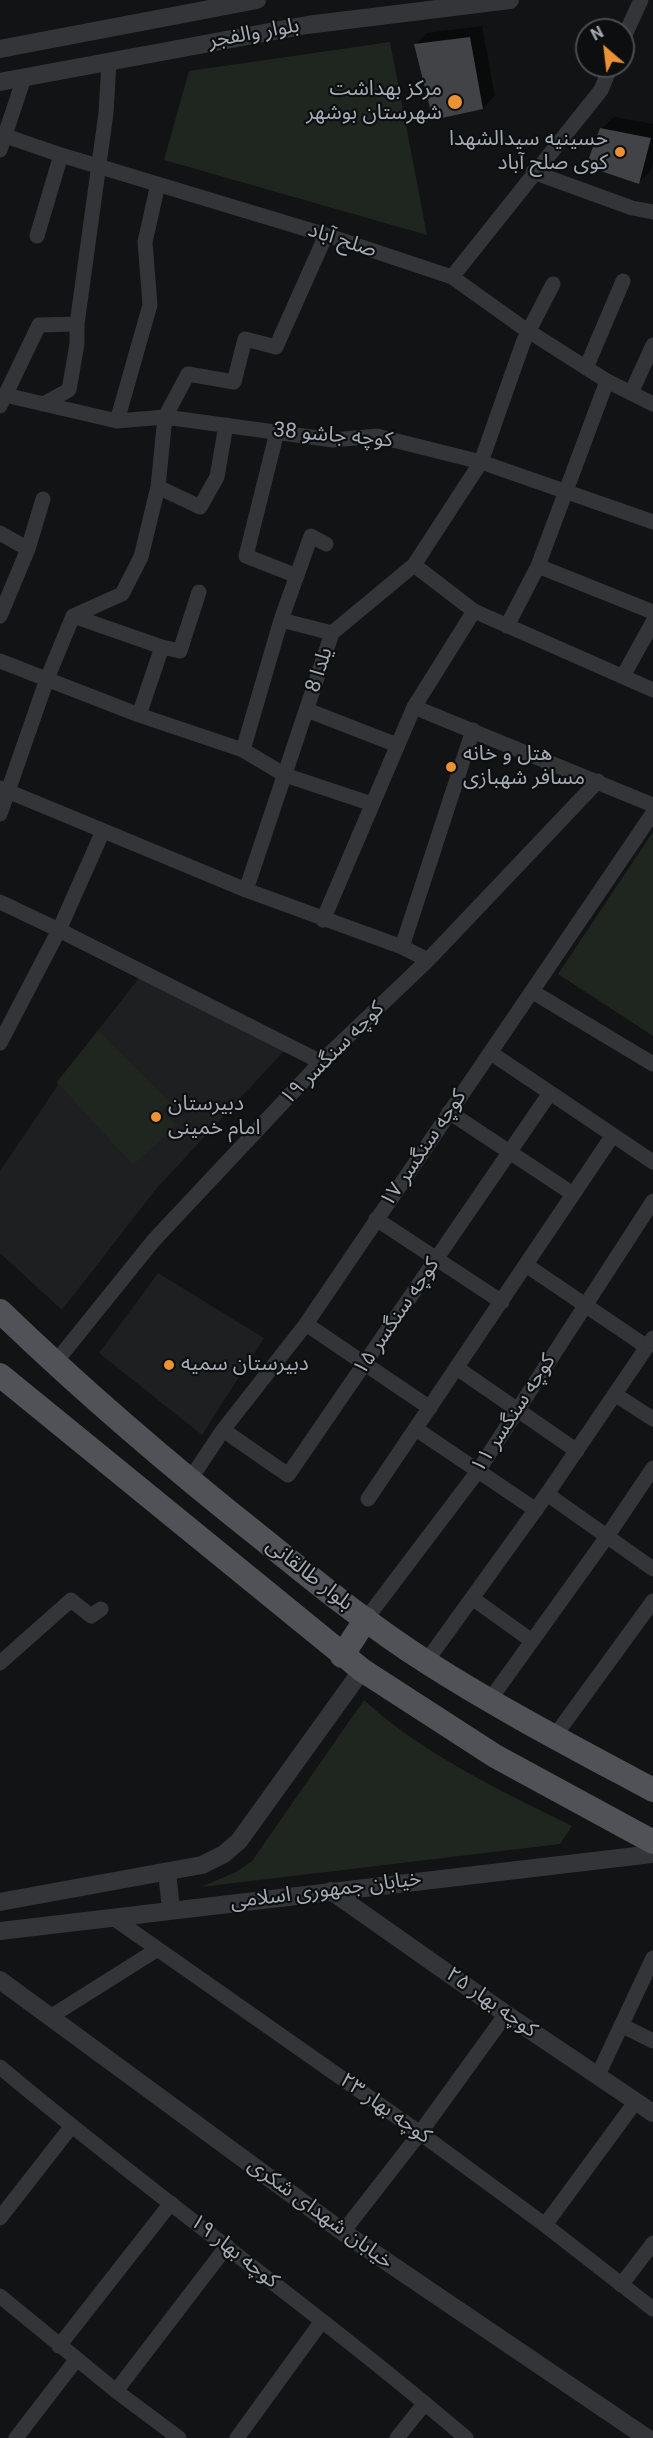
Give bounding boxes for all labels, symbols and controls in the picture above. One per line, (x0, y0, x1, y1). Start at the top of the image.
street label: بلوار والفجر (207, 14, 301, 54)
north arrow (575, 18, 635, 78)
text: N (588, 22, 607, 44)
place label: مرکز بهداشت شهرستان بوشهر (306, 77, 442, 127)
marker: مرکز بهداشت شهرستان بوشهر (446, 93, 464, 111)
place label: حسینیه سیدالشهدا کوی صلح آباد (449, 127, 608, 177)
marker: حسینیه سیدالشهدا کوی صلح آباد (613, 145, 627, 159)
street label: صلح آباد (304, 218, 380, 264)
street label: کوچه جاشو 38 (272, 418, 394, 454)
street label: یلدا 8 (301, 644, 339, 696)
place label: هتل و خانه مسافر شهبازی (463, 742, 585, 792)
marker: هتل و خانه مسافر شهبازی (444, 760, 458, 774)
street label: کوچه سنگسر ۱۹ (276, 997, 390, 1111)
street label: کوچه سنگسر ۱۷ (376, 1086, 472, 1212)
place label: دبیرستان امام خمینی (168, 1092, 261, 1142)
marker: دبیرستان امام خمینی (149, 1110, 163, 1124)
street label: کوچه سنگسر ۱۵ (349, 1254, 445, 1380)
street label: کوچه سنگسر ۱۱ (466, 1350, 562, 1478)
place label: دبیرستان سمیه (181, 1352, 309, 1378)
marker: دبیرستان سمیه (162, 1358, 176, 1372)
street label: بلوار طالقانی (261, 1533, 357, 1617)
street label: خیابان جمهوری اسلامی (229, 1867, 423, 1915)
street label: کوچه بهار ۲۵ (440, 1962, 542, 2044)
street label: کوچه بهار ۲۳ (334, 2068, 436, 2150)
street label: خیابان شهدای شکری (242, 2153, 398, 2275)
street label: کوچه بهار ۱۹ (185, 2210, 283, 2294)

